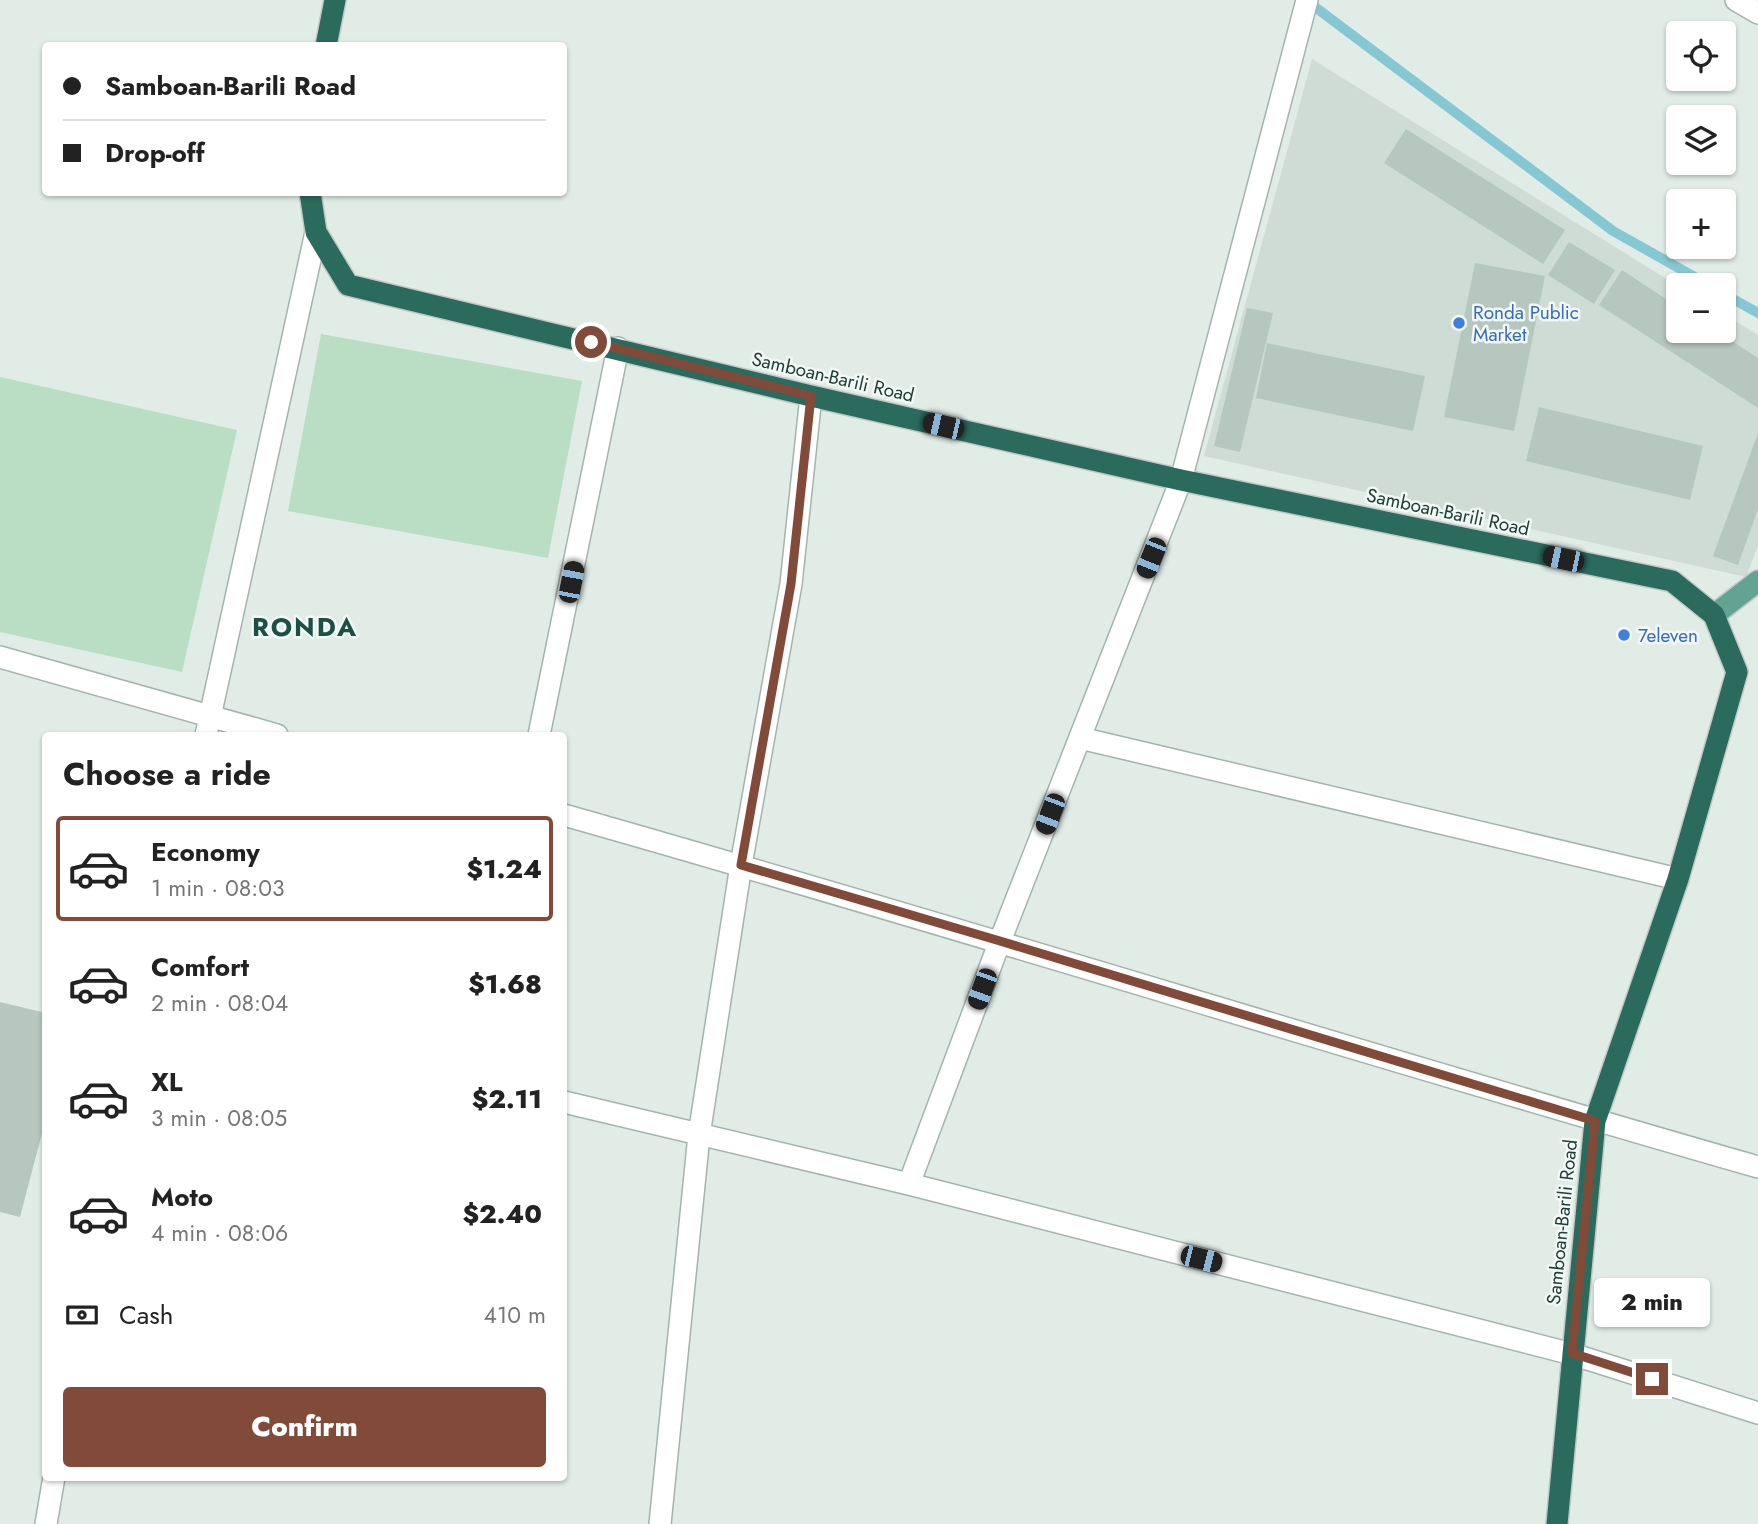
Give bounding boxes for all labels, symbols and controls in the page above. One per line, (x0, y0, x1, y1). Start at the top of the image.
map controls (1666, 21, 1736, 343)
button: locate (1666, 21, 1736, 91)
text: Samboan-Barili Road (105, 67, 356, 105)
button: layers (1666, 105, 1736, 175)
text: Drop-off (105, 134, 205, 172)
button: + (1666, 189, 1736, 259)
button: − (1666, 273, 1736, 343)
place label: Ronda Public Market (1473, 299, 1579, 348)
marker: Ronda Public Market (1451, 315, 1467, 331)
route start (575, 326, 607, 358)
street label: Samboan-Barili Road (749, 345, 917, 409)
car (921, 411, 966, 441)
street label: Samboan-Barili Road (1364, 482, 1532, 542)
car (1134, 535, 1169, 581)
car (1541, 544, 1586, 574)
car (557, 559, 586, 605)
district label: RONDA (252, 608, 358, 646)
place label: 7eleven (1638, 622, 1698, 649)
marker: 7eleven (1616, 627, 1632, 643)
text: Choose a ride (63, 751, 271, 797)
car (1033, 791, 1068, 837)
text: Economy (151, 833, 260, 871)
icon: car (67, 837, 130, 900)
text: $1.24 (466, 850, 542, 888)
text: 1 min · 08:03 (151, 871, 285, 905)
text: Comfort (151, 948, 249, 986)
icon: car (67, 952, 130, 1015)
text: $1.68 (468, 965, 542, 1003)
car (965, 966, 1000, 1012)
text: 2 min · 08:04 (151, 986, 288, 1020)
text: XL (151, 1063, 183, 1101)
icon: car (67, 1067, 130, 1130)
text: $2.11 (472, 1080, 542, 1118)
text: 3 min · 08:05 (151, 1101, 287, 1135)
street label: Samboan-Barili Road (1540, 1138, 1584, 1306)
text: Moto (151, 1178, 213, 1216)
icon: car (67, 1182, 130, 1245)
text: $2.40 (462, 1195, 542, 1233)
text: 4 min · 08:06 (151, 1216, 288, 1250)
car (1179, 1244, 1224, 1274)
callout: 2 min (1594, 1278, 1710, 1326)
text: 2 min (1621, 1285, 1683, 1319)
icon: cash (63, 1296, 101, 1334)
text: Cash (119, 1296, 173, 1334)
text: 410 m (484, 1298, 546, 1332)
route end (1636, 1363, 1668, 1395)
button: Confirm (63, 1387, 546, 1467)

